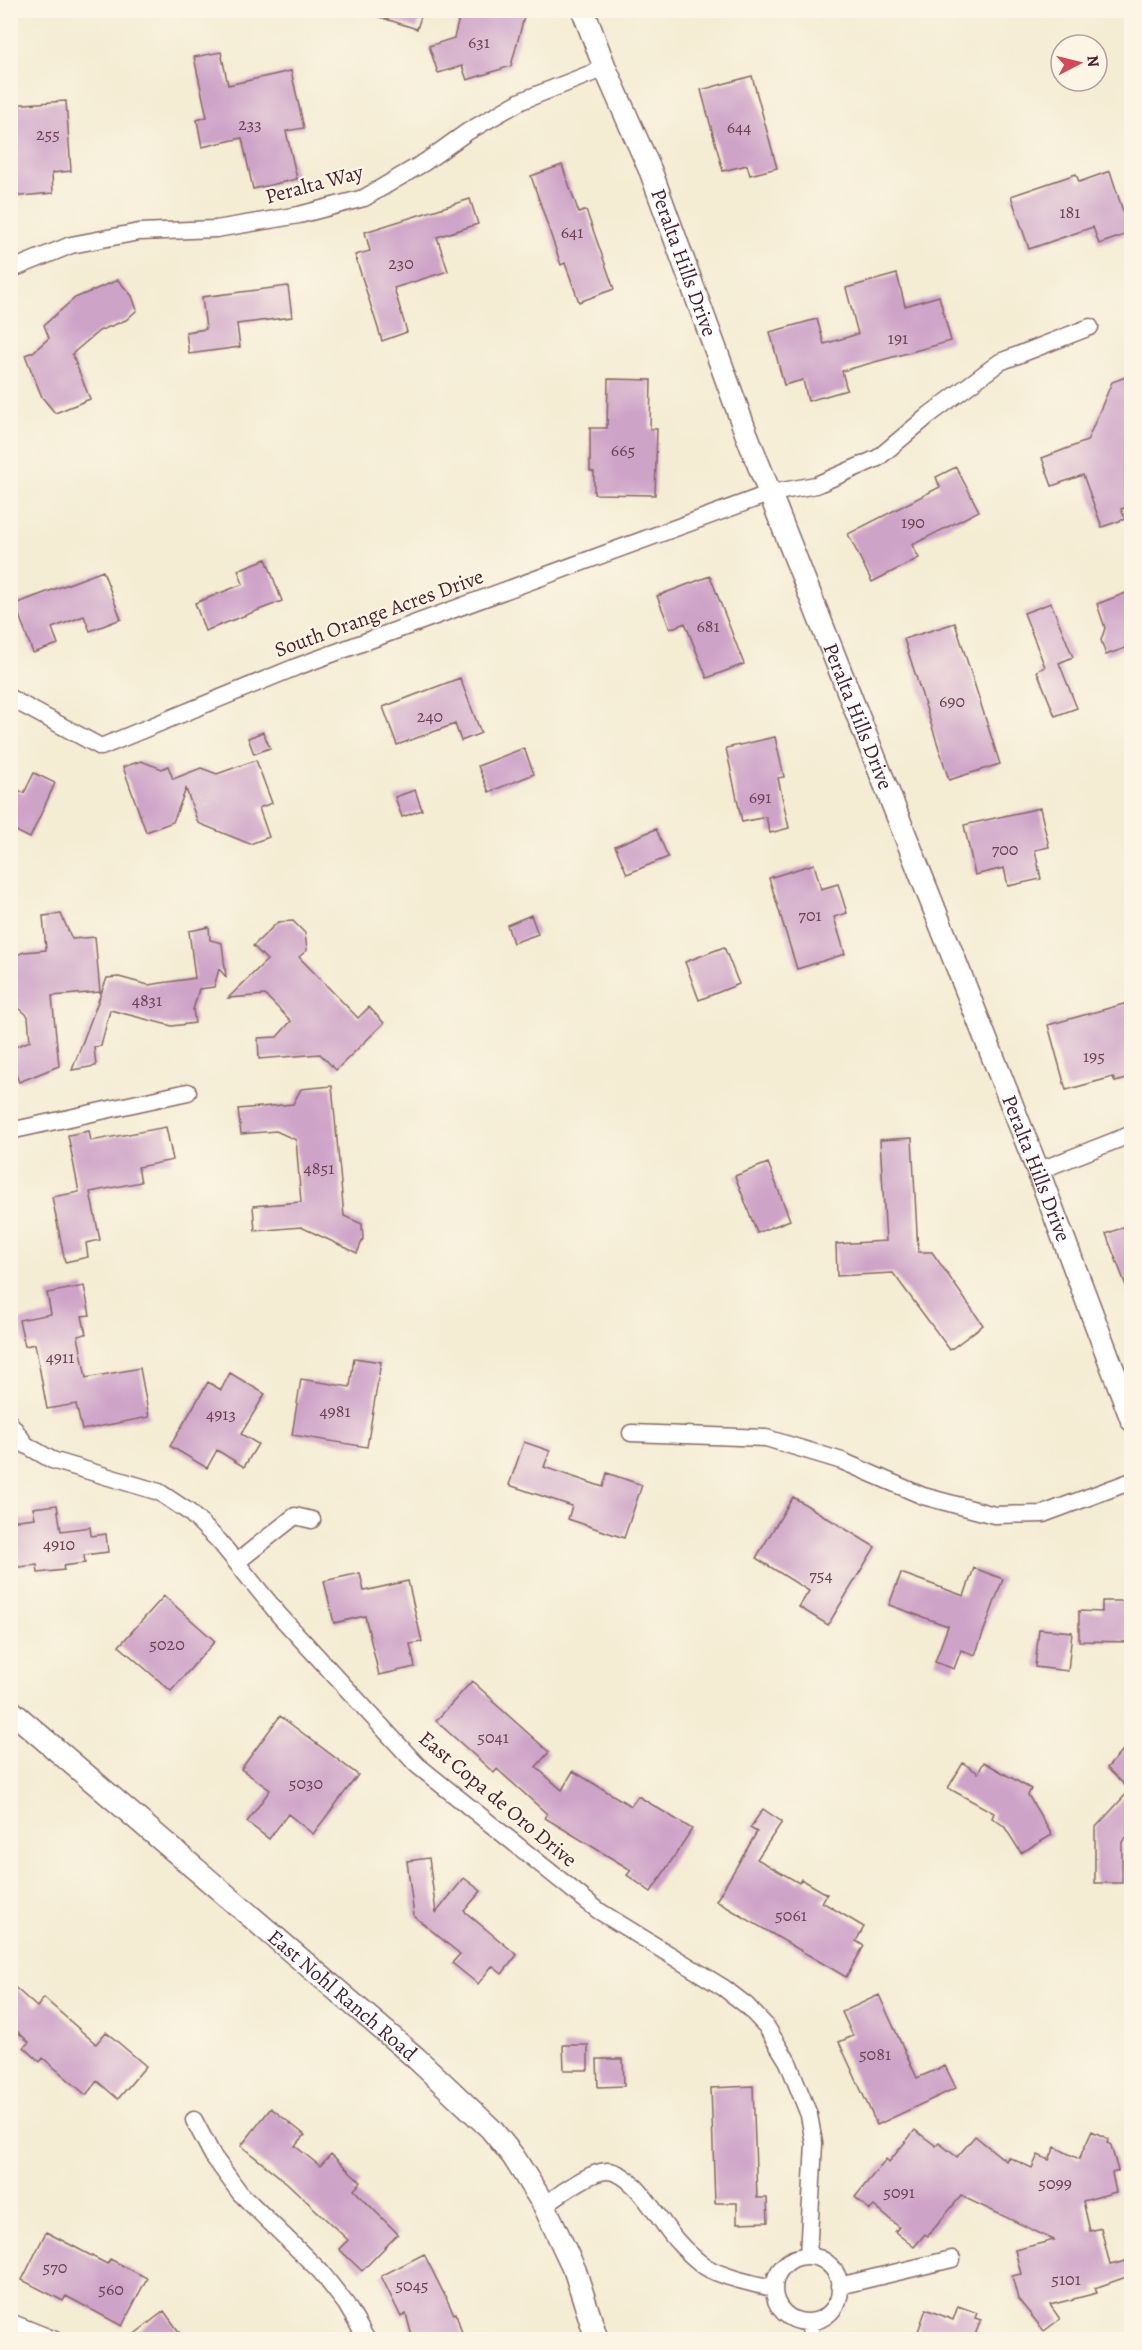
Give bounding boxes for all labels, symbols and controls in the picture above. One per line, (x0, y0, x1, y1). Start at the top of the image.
house number: 631 (468, 30, 490, 54)
north arrow (1049, 33, 1109, 93)
text: N (1081, 54, 1105, 69)
house number: 233 (238, 112, 262, 136)
house number: 644 (727, 115, 751, 139)
house number: 255 (36, 122, 60, 146)
street label: Peralta Way (262, 157, 367, 211)
street label: Peralta Hills Drive (644, 185, 724, 340)
house number: 181 (1059, 200, 1081, 224)
house number: 641 (561, 220, 583, 244)
house number: 230 (388, 251, 414, 275)
house number: 191 (888, 326, 908, 350)
house number: 665 (611, 438, 635, 462)
house number: 190 (901, 510, 925, 534)
street label: South Orange Acres Drive (271, 562, 487, 664)
house number: 681 (696, 614, 720, 638)
street label: Peralta Hills Drive (816, 639, 900, 794)
house number: 690 (939, 689, 965, 713)
house number: 240 (417, 704, 443, 728)
house number: 691 (749, 785, 771, 809)
house number: 700 (992, 837, 1018, 861)
house number: 701 (798, 903, 822, 927)
house number: 4831 (132, 988, 162, 1012)
house number: 195 (1083, 1044, 1105, 1068)
street label: Peralta Hills Drive (995, 1091, 1077, 1246)
house number: 4851 (304, 1156, 334, 1180)
house number: 4911 (46, 1345, 74, 1369)
house number: 4981 (319, 1399, 351, 1423)
house number: 4913 (206, 1402, 236, 1426)
house number: 4910 (43, 1532, 75, 1556)
house number: 754 (809, 1563, 833, 1587)
house number: 5020 (149, 1632, 185, 1656)
street label: East Copa de Oro Drive (413, 1724, 583, 1874)
house number: 5041 (477, 1725, 509, 1749)
house number: 5030 (289, 1771, 323, 1795)
house number: 5061 (775, 1903, 807, 1927)
street label: East Nohl Ranch Road (262, 1923, 424, 2068)
house number: 5081 (859, 2042, 891, 2066)
house number: 5099 (1038, 2171, 1072, 2195)
house number: 5091 (883, 2180, 915, 2204)
house number: 570 (43, 2255, 67, 2279)
house number: 5101 (1051, 2267, 1081, 2291)
house number: 5045 (395, 2273, 429, 2297)
house number: 560 (98, 2277, 124, 2301)

